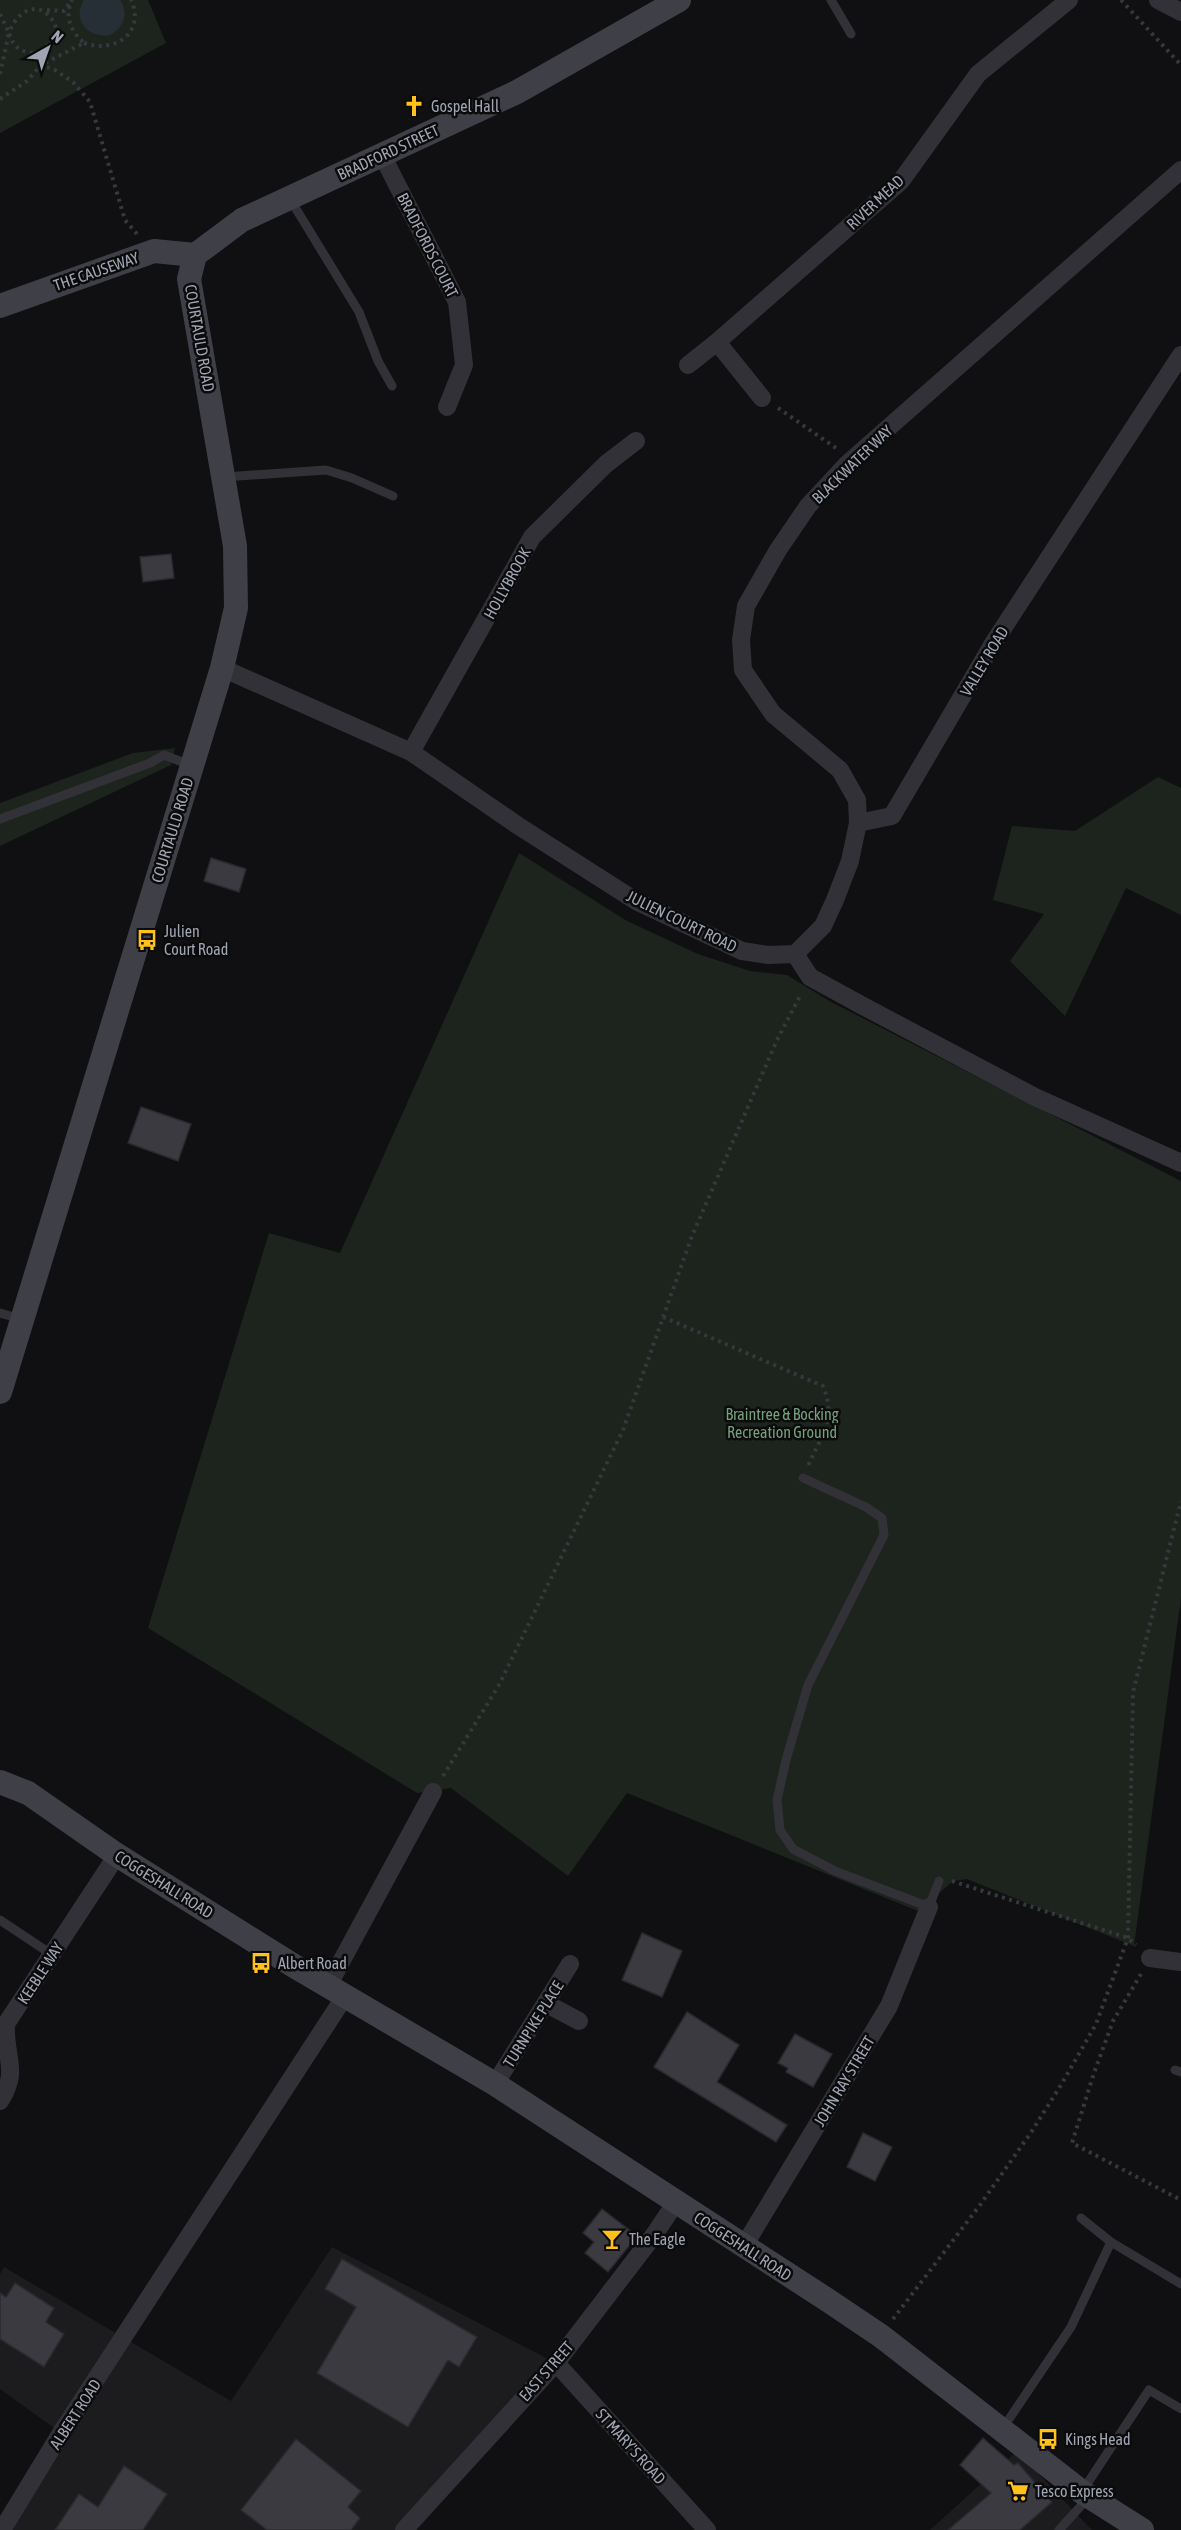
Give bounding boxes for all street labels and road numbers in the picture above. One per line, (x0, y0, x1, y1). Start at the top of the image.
street label: BRADFORD STREET (334, 121, 442, 183)
street label: RIVER MEAD (843, 171, 907, 233)
street label: BRADFORDS COURT (394, 190, 462, 300)
street label: THE CAUSEWAY (51, 248, 142, 294)
street label: COURTAULD ROAD (182, 283, 218, 393)
street label: BLACKWATER WAY (808, 421, 897, 507)
street label: HOLLYBROOK (480, 544, 534, 622)
street label: VALLEY ROAD (956, 623, 1012, 699)
street label: COURTAULD ROAD (148, 775, 197, 885)
street label: JULIEN COURT ROAD (624, 887, 740, 955)
street label: COGGESHALL ROAD (112, 1847, 216, 1921)
street label: KEEBLE WAY (13, 1938, 67, 2007)
street label: TURNPIKE PLACE (499, 1977, 567, 2071)
street label: JOHN RAY STREET (810, 2033, 878, 2129)
street label: COGGESHALL ROAD (691, 2208, 795, 2284)
street label: EAST STREET (515, 2338, 577, 2404)
street label: ALBERT ROAD (46, 2376, 104, 2452)
street label: ST MARY'S ROAD (593, 2405, 669, 2487)

